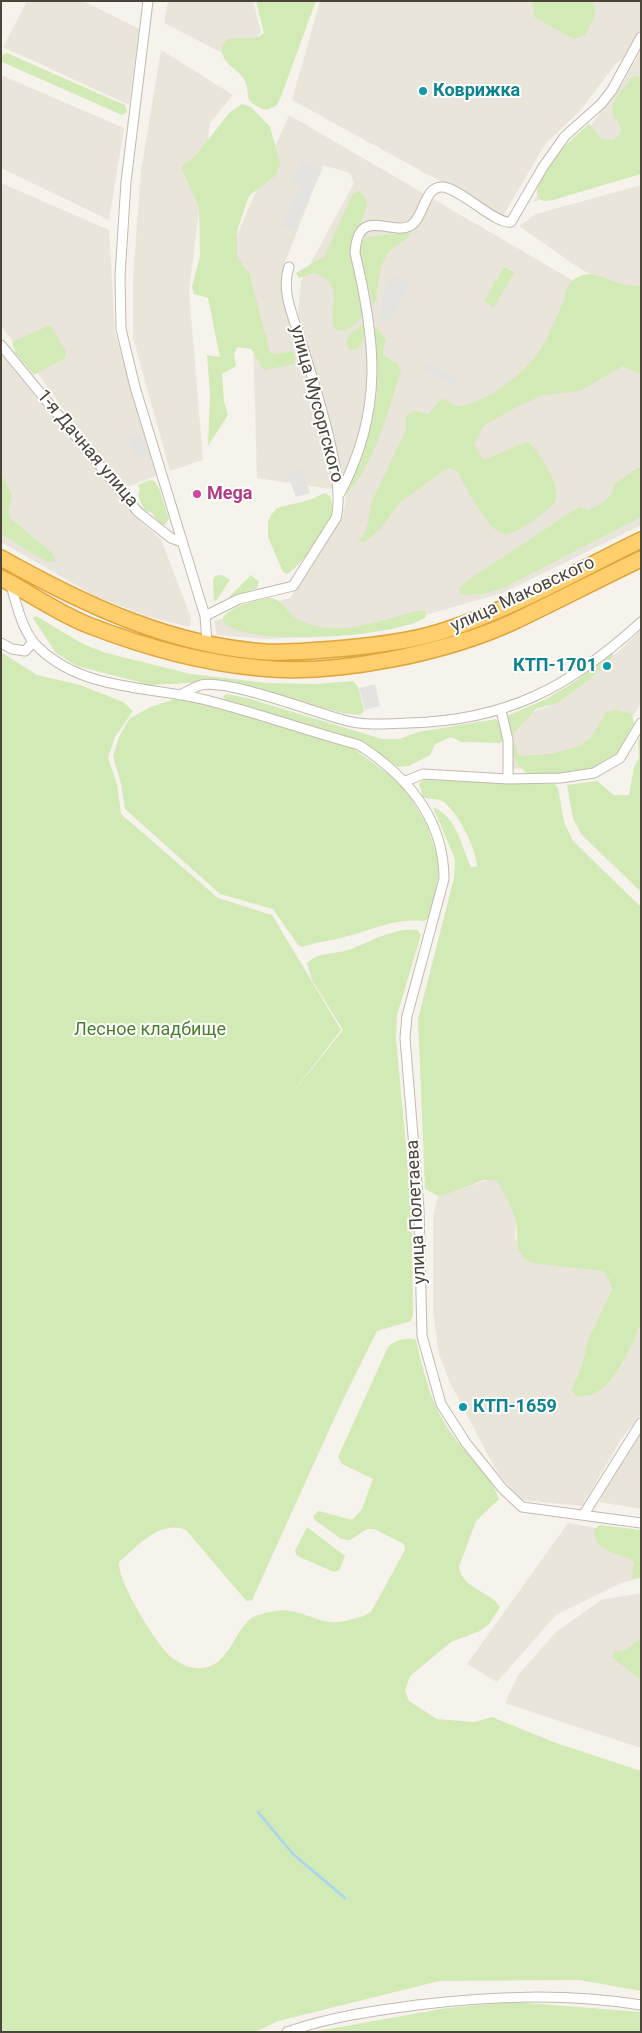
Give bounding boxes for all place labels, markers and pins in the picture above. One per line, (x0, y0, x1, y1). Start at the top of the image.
place label: Коврижка (433, 80, 520, 102)
marker: Коврижка (417, 85, 429, 97)
place label: Mega (207, 483, 252, 505)
marker: Mega (191, 488, 203, 500)
place label: КТП-1701 (513, 655, 597, 677)
marker: КТП-1701 (601, 660, 613, 672)
place label: КТП-1659 (473, 1396, 557, 1418)
marker: КТП-1659 (457, 1401, 469, 1413)

